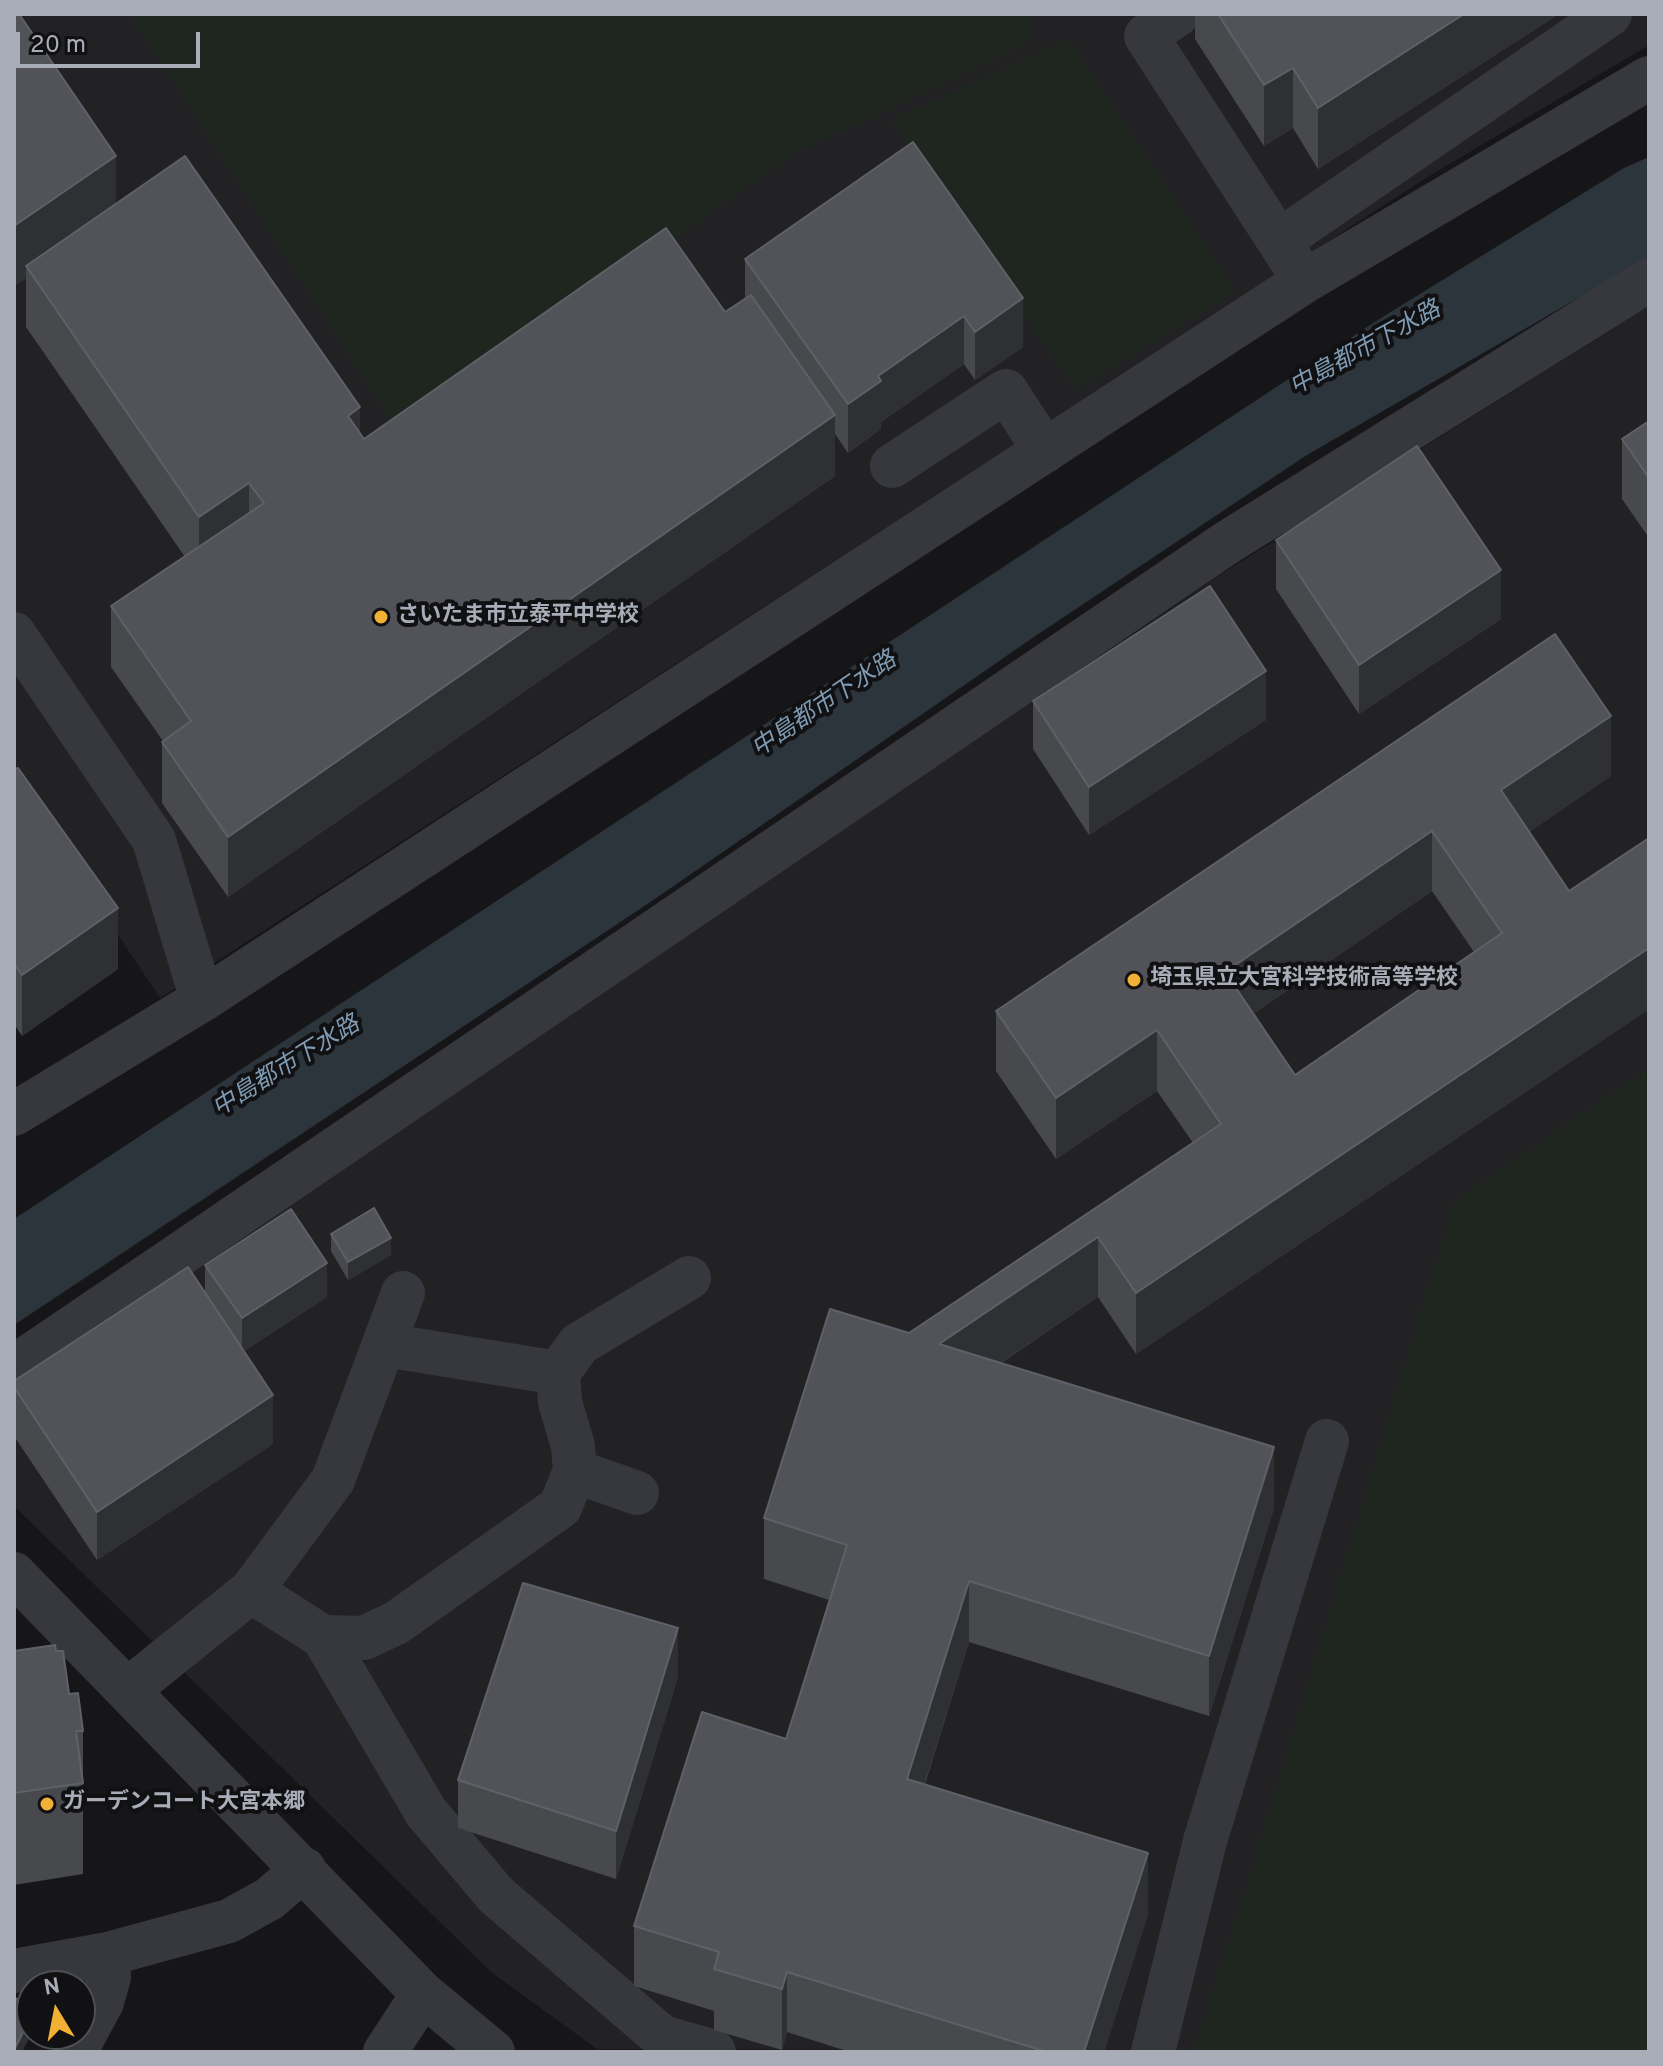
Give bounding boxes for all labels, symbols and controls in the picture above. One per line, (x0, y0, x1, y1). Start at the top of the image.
scale bar (20, 16, 204, 66)
text: 20 m (30, 31, 86, 61)
water label: 中島都市下水路 (1286, 297, 1446, 403)
place label: さいたま市立泰平中学校 (397, 604, 639, 630)
marker: さいたま市立泰平中学校 (372, 608, 390, 626)
water label: 中島都市下水路 (747, 647, 903, 765)
place label: 埼玉県立大宮科学技術高等学校 (1150, 967, 1458, 993)
marker: 埼玉県立大宮科学技術高等学校 (1125, 971, 1143, 989)
water label: 中島都市下水路 (208, 1011, 366, 1125)
place label: ガーデンコート大宮本郷 (63, 1791, 305, 1817)
marker: ガーデンコート大宮本郷 (38, 1795, 56, 1813)
north arrow (16, 1970, 96, 2050)
text: N (42, 1973, 62, 2003)

